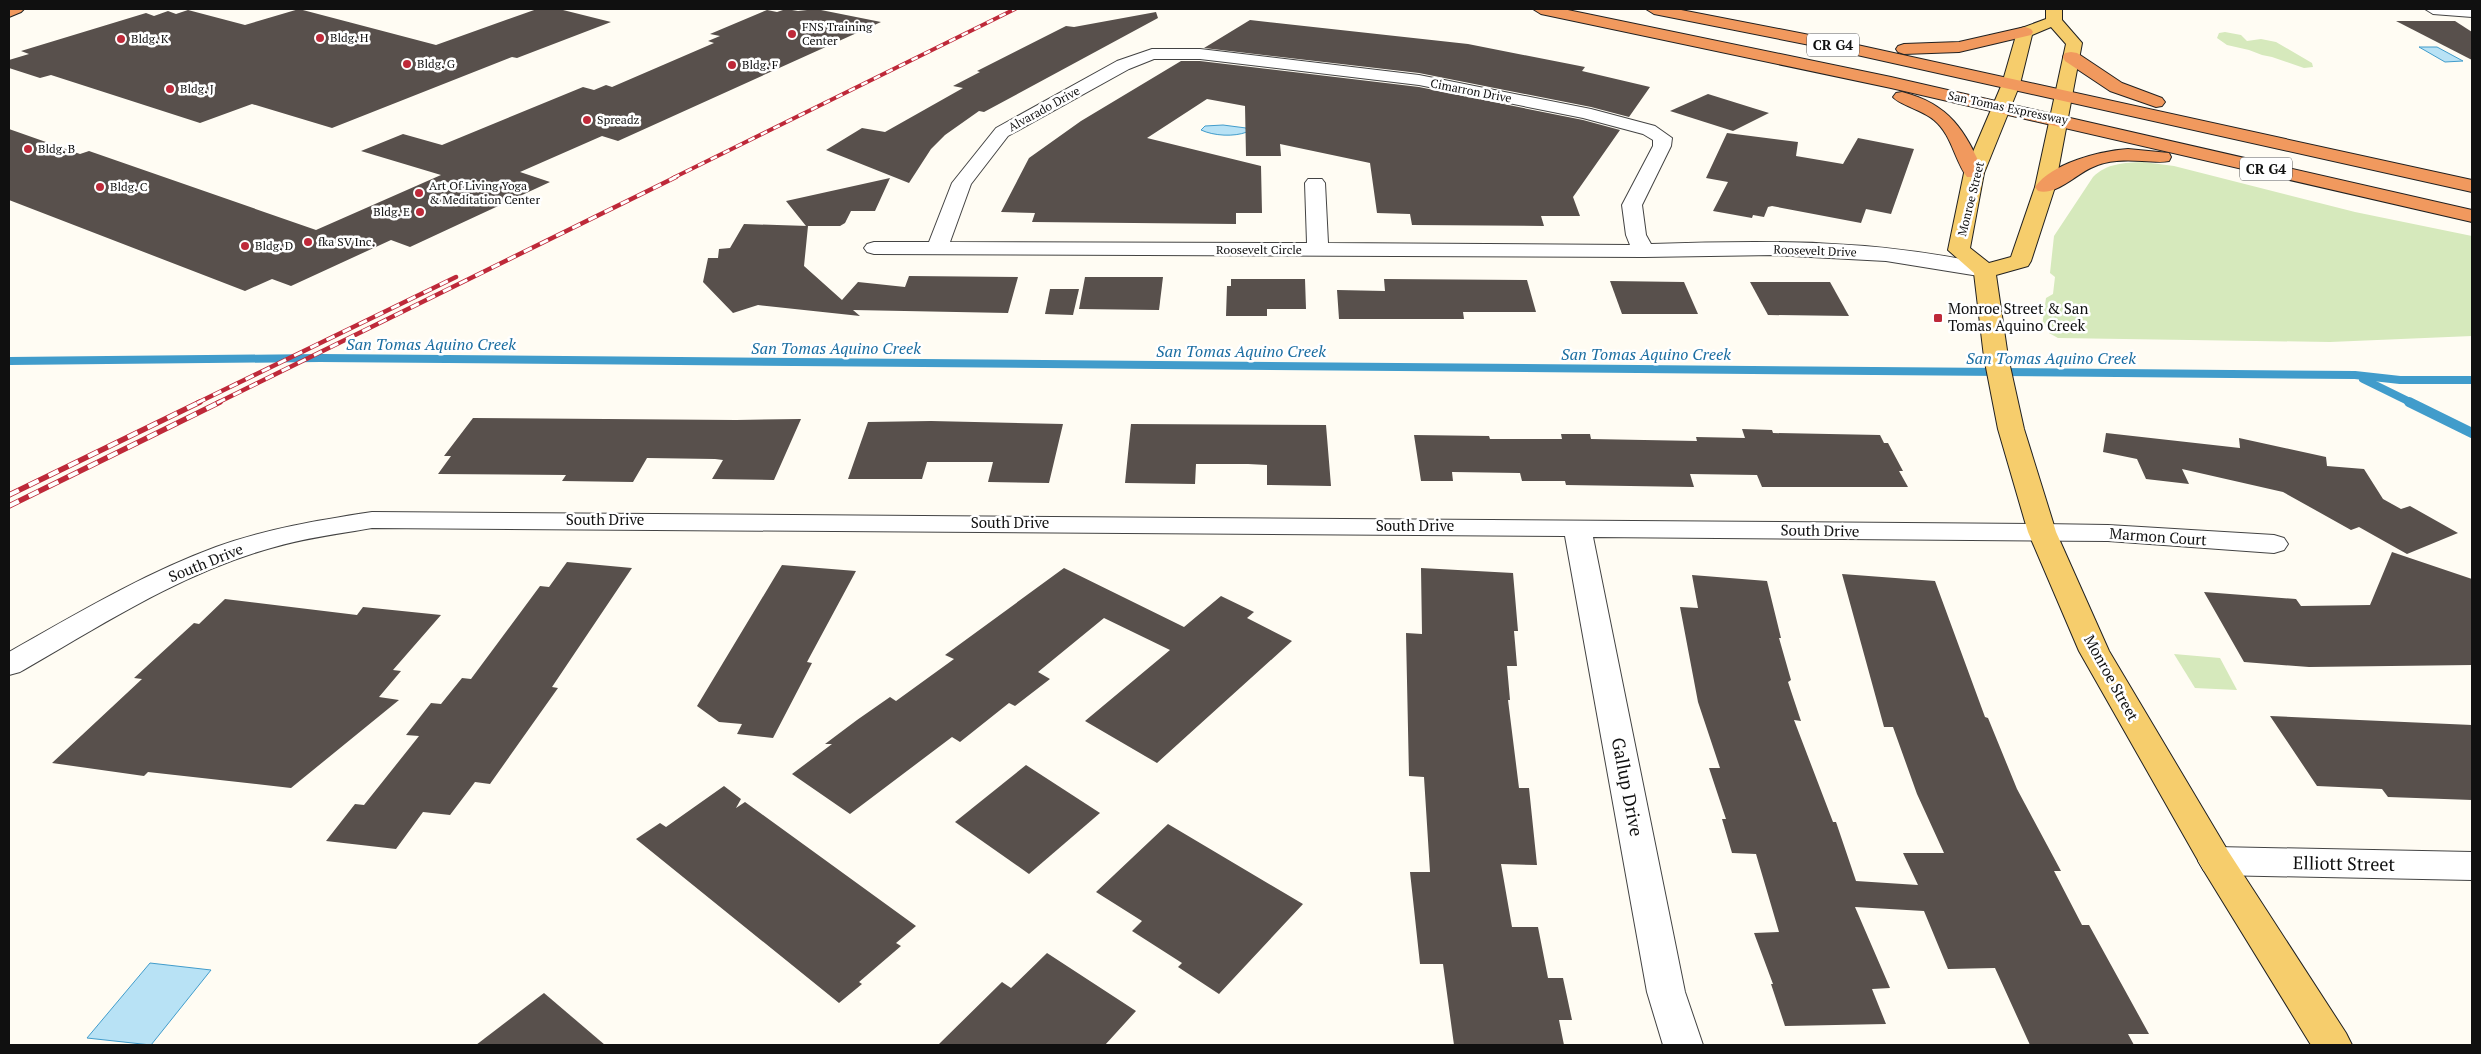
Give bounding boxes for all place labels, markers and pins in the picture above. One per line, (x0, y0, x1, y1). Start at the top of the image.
place label: FNS Training Center (802, 19, 873, 48)
marker: FNS Training Center (786, 28, 798, 40)
place label: Bldg. H (330, 30, 369, 45)
place label: Bldg. K (131, 31, 169, 46)
marker: Bldg. H (314, 32, 326, 44)
marker: Bldg. K (115, 33, 127, 45)
place label: Bldg. G (417, 56, 456, 71)
place label: Bldg. F (742, 57, 778, 72)
marker: Bldg. G (401, 58, 413, 70)
marker: Bldg. F (726, 59, 738, 71)
place label: Bldg. J (180, 81, 214, 96)
marker: Bldg. J (164, 83, 176, 95)
place label: Spreadz (597, 112, 640, 127)
marker: Spreadz (581, 114, 593, 126)
place label: Bldg. B (38, 141, 75, 156)
marker: Bldg. B (22, 143, 34, 155)
place label: Art Of Living Yoga & Meditation Center (429, 178, 540, 207)
place label: Bldg. C (110, 179, 148, 194)
marker: Bldg. C (94, 181, 106, 193)
marker: Art Of Living Yoga & Meditation Center (413, 187, 425, 199)
place label: Bldg. E (373, 204, 410, 219)
marker: Bldg. E (414, 206, 426, 218)
place label: fka SV Inc. (318, 234, 375, 249)
marker: fka SV Inc. (302, 236, 314, 248)
place label: Bldg. D (255, 238, 293, 253)
marker: Bldg. D (239, 240, 251, 252)
place label: Monroe Street & San Tomas Aquino Creek (1948, 298, 2088, 335)
marker: Monroe Street & San Tomas Aquino Creek (1932, 312, 1944, 324)

